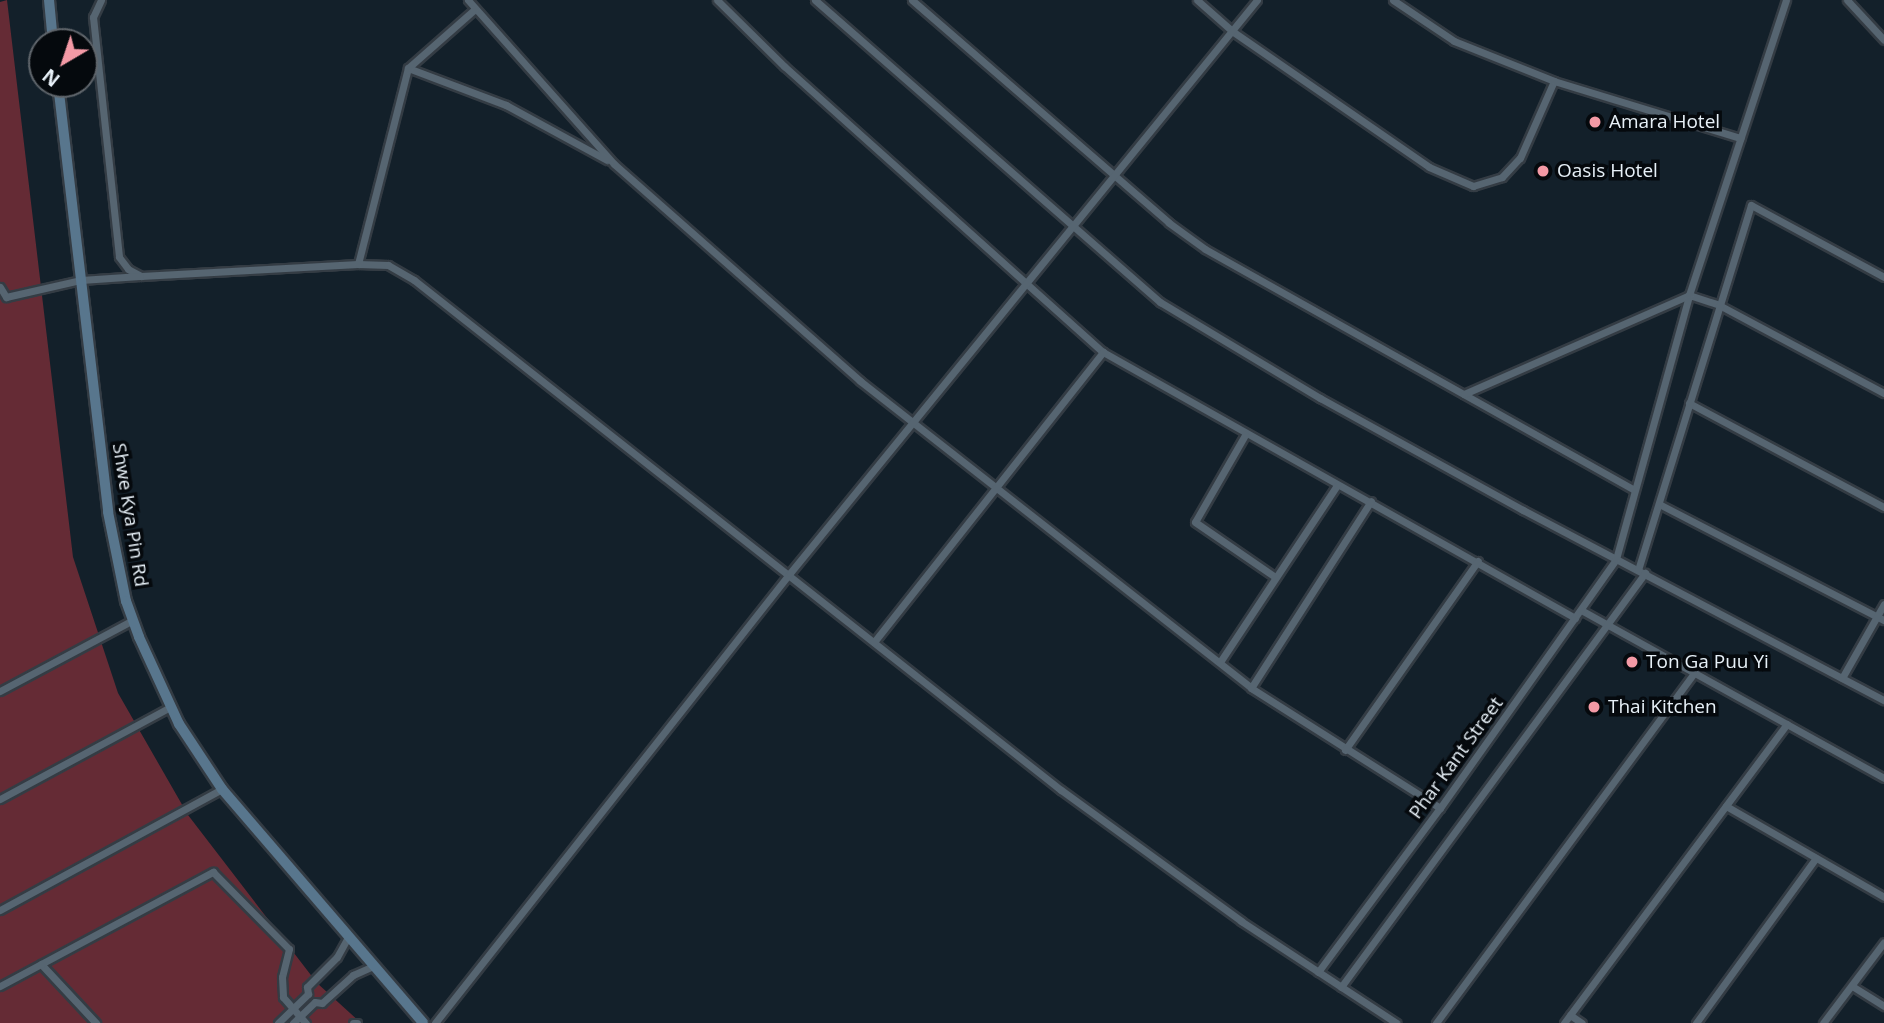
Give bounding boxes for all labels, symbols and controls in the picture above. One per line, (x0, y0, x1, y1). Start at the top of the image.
north arrow (28, 28, 98, 98)
text: N (37, 63, 65, 93)
place label: Amara Hotel (1609, 111, 1720, 133)
marker: Amara Hotel (1587, 114, 1603, 130)
place label: Oasis Hotel (1557, 160, 1658, 182)
marker: Oasis Hotel (1535, 163, 1551, 179)
street label: Shwe Kya Pin Rd (107, 442, 153, 588)
place label: Ton Ga Puu Yi (1646, 651, 1769, 673)
marker: Ton Ga Puu Yi (1624, 654, 1640, 670)
street label: Phar Kant Street (1404, 693, 1508, 823)
place label: Thai Kitchen (1608, 696, 1717, 718)
marker: Thai Kitchen (1586, 699, 1602, 715)

